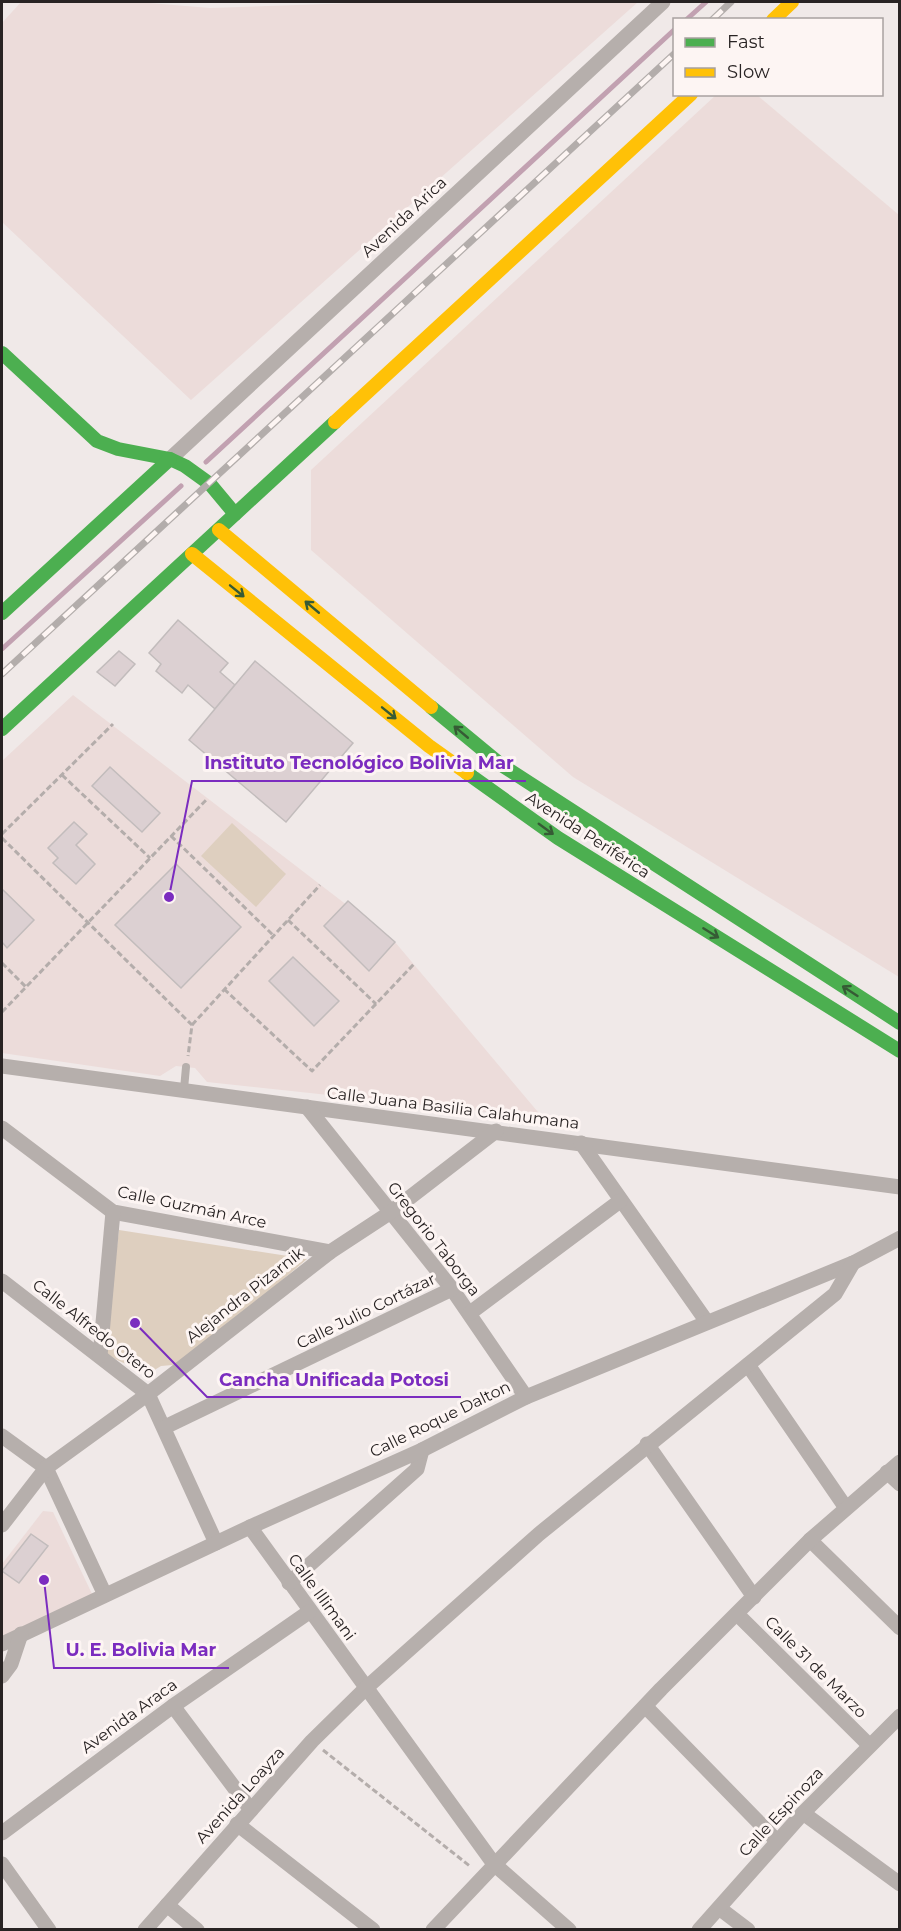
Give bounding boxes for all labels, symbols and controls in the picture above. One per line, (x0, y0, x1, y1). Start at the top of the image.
legend (673, 18, 883, 96)
text: Fast (727, 31, 765, 53)
text: Slow (727, 61, 770, 83)
street label: Avenida Arica (358, 173, 450, 261)
one-way arrow (229, 584, 245, 597)
one-way arrow (305, 600, 320, 614)
one-way arrow (381, 707, 397, 720)
one-way arrow (453, 725, 469, 738)
callout: Instituto Tecnológico Bolivia Mar (192, 745, 526, 781)
text: Instituto Tecnológico Bolivia Mar (204, 752, 514, 774)
street label: Avenida Periférica (522, 788, 654, 882)
one-way arrow (537, 823, 553, 835)
one-way arrow (702, 928, 719, 940)
one-way arrow (842, 985, 859, 998)
street label: Calle Juana Basilia Calahumana (326, 1083, 580, 1133)
street label: Gregorio Taborga (384, 1178, 484, 1300)
street label: Calle Guzmán Arce (116, 1182, 268, 1232)
street label: Alejandra Pizarnik (182, 1243, 308, 1347)
street label: Calle Julio Cortázar (294, 1269, 438, 1353)
street label: Calle Alfredo Otero (29, 1275, 159, 1383)
callout: Cancha Unificada Potosi (207, 1361, 461, 1397)
text: Cancha Unificada Potosi (219, 1369, 449, 1391)
street label: Calle Roque Dalton (367, 1377, 513, 1461)
street label: Calle Illimani (284, 1550, 360, 1644)
street label: Calle 31 de Marzo (761, 1612, 871, 1722)
callout: U. E. Bolivia Mar (54, 1632, 229, 1668)
text: U. E. Bolivia Mar (66, 1639, 217, 1661)
street label: Avenida Araca (77, 1675, 181, 1757)
street label: Avenida Loayza (192, 1743, 288, 1847)
street label: Calle Espinoza (735, 1763, 827, 1861)

